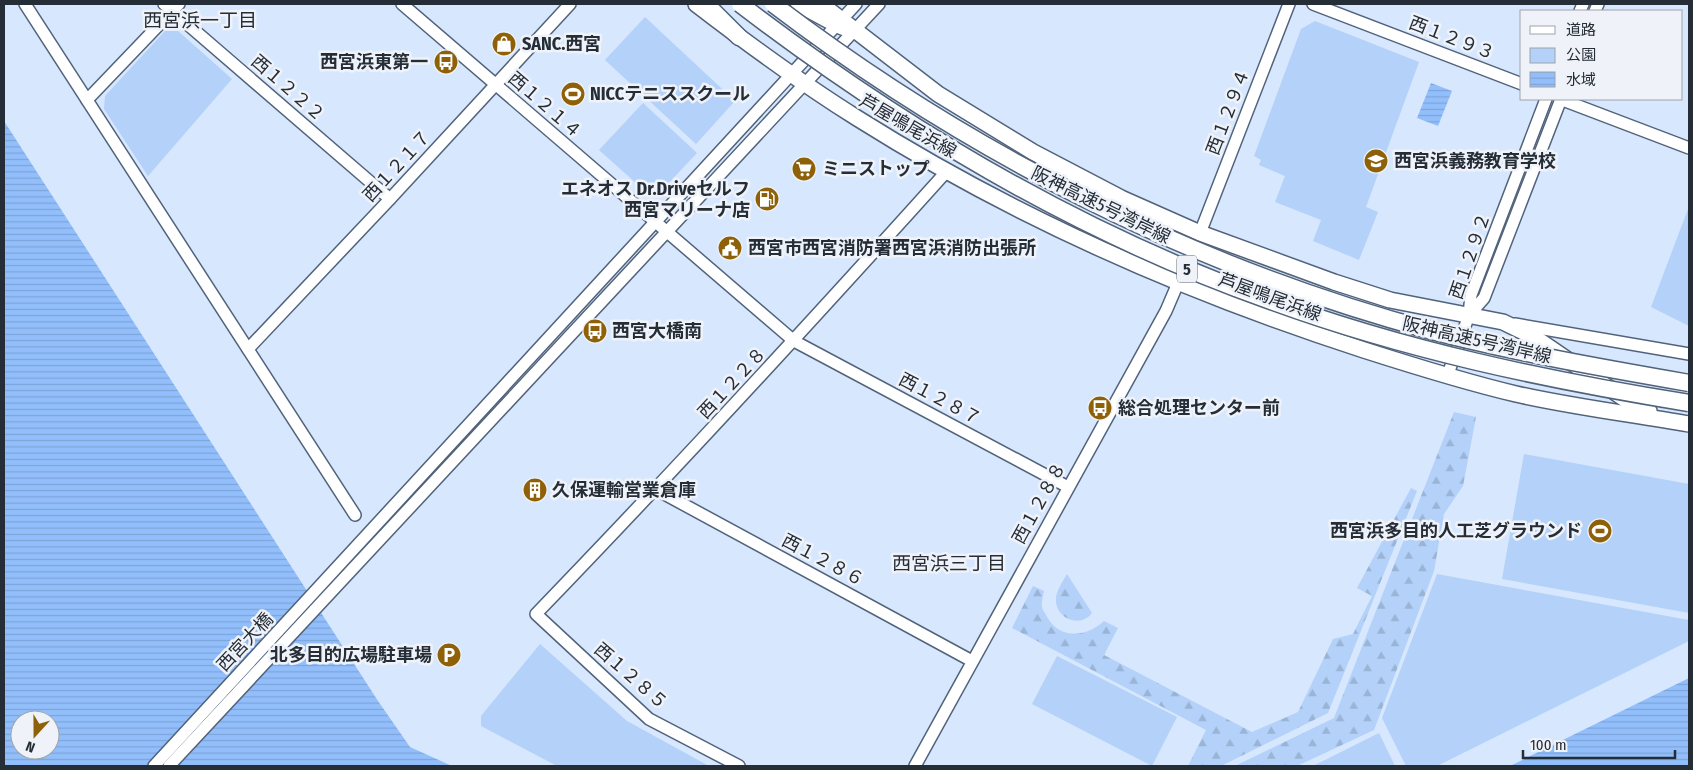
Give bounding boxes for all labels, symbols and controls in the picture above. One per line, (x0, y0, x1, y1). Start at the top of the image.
district label: 西宮浜一丁目 (143, 9, 257, 32)
legend (1520, 10, 1683, 100)
street label: 西１２９３ (1406, 12, 1498, 64)
text: 道路 (1566, 21, 1596, 39)
shop icon: SANC.西宮 (491, 31, 517, 57)
place label: SANC.西宮 (522, 33, 601, 55)
text: 公園 (1566, 46, 1596, 64)
bus stop icon: 西宮浜東第一 (433, 49, 459, 75)
street label: 西１２２２ (247, 50, 329, 126)
place label: 西宮浜東第一 (320, 51, 428, 73)
street label: 西１２９４ (1202, 66, 1254, 158)
street label: 西１２１４ (504, 67, 586, 143)
text: 水域 (1566, 71, 1596, 89)
sports icon: NICCテニススクール (560, 81, 586, 107)
place label: NICCテニススクール (590, 83, 750, 105)
street label: 芦屋鳴尾浜線 (856, 89, 960, 163)
street label: 西１２１７ (358, 126, 436, 206)
school or university icon: 西宮浜義務教育学校 (1363, 148, 1389, 174)
place label: 西宮浜義務教育学校 (1394, 150, 1556, 172)
supermarket icon: ミニストップ (791, 156, 817, 182)
place label: ミニストップ (822, 158, 930, 180)
street label: 阪神高速5号湾岸線 (1028, 162, 1174, 248)
place label: エネオス Dr.Driveセルフ 西宮マリーナ店 (561, 178, 750, 221)
fuel station icon: エネオス Dr.Driveセルフ 西宮マリーナ店 (754, 186, 780, 212)
street label: 西１２９２ (1445, 210, 1495, 302)
public building icon: 西宮市西宮消防署西宮浜消防出張所 (717, 235, 743, 261)
place label: 西宮市西宮消防署西宮浜消防出張所 (748, 237, 1036, 259)
road number: 5 (1177, 255, 1197, 282)
street label: 芦屋鳴尾浜線 (1215, 268, 1325, 326)
street label: 阪神高速5号湾岸線 (1400, 312, 1554, 368)
bus stop icon: 西宮大橋南 (582, 318, 608, 344)
place label: 西宮大橋南 (612, 320, 702, 342)
street label: 西１２２８ (693, 343, 771, 423)
street label: 西１２８７ (895, 368, 985, 430)
bus stop icon: 総合処理センター前 (1087, 395, 1113, 421)
place label: 総合処理センター前 (1118, 397, 1280, 419)
street label: 西１２８８ (1008, 458, 1070, 548)
building icon: 久保運輸営業倉庫 (522, 477, 548, 503)
place label: 久保運輸営業倉庫 (552, 479, 696, 501)
sports icon: 西宮浜多目的人工芝グラウンド (1587, 518, 1613, 544)
place label: 西宮浜多目的人工芝グラウンド (1330, 520, 1582, 542)
street label: 西１２８６ (778, 529, 868, 591)
district label: 西宮浜三丁目 (892, 552, 1006, 575)
street label: 西宮大橋 (212, 608, 278, 676)
street label: 西１２８５ (590, 638, 672, 714)
parking icon: 北多目的広場駐車場 (436, 642, 462, 668)
place label: 北多目的広場駐車場 (270, 644, 432, 666)
north arrow (10, 710, 60, 760)
scale bar (1523, 728, 1676, 760)
text: 100 m (1530, 736, 1567, 754)
text: N (24, 737, 37, 756)

